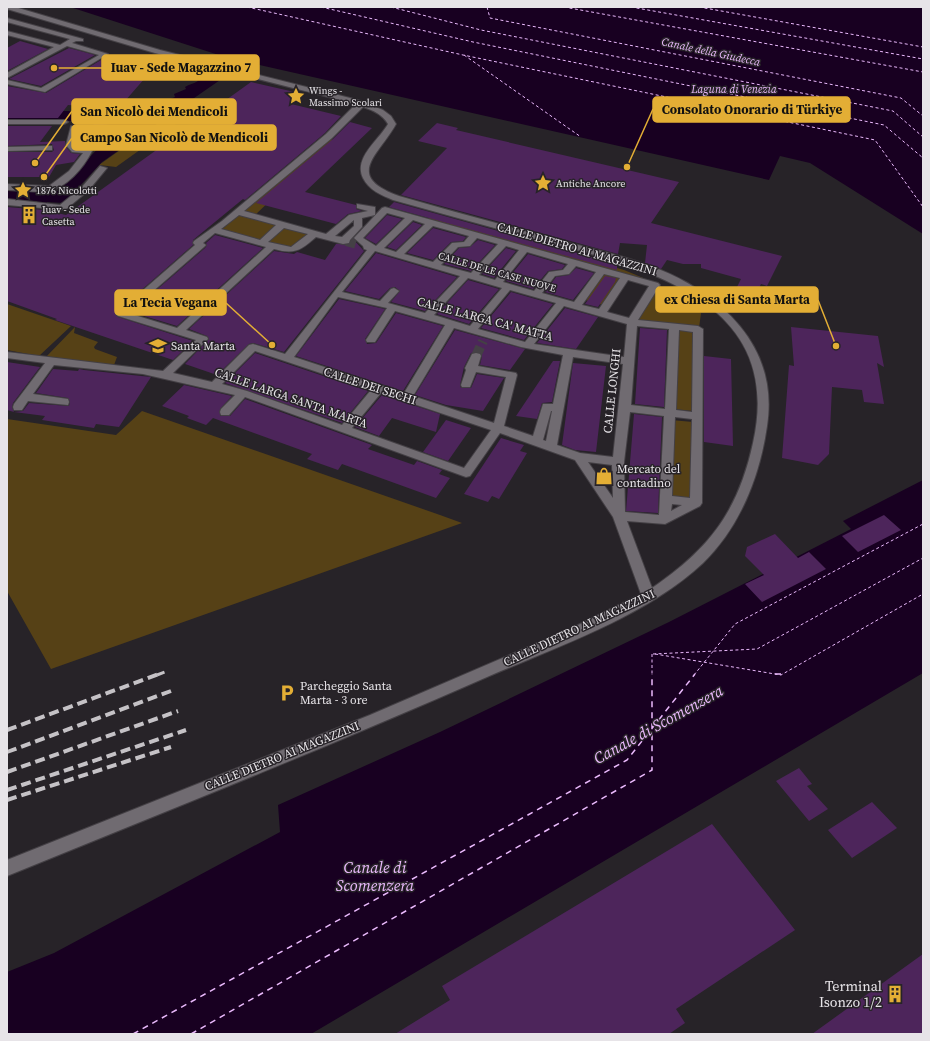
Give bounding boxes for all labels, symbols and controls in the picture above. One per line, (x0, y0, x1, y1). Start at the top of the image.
water label: Canale della Giudecca (660, 34, 762, 70)
callout: Iuav - Sede Magazzino 7 (102, 55, 259, 80)
text: Iuav - Sede Magazzino 7 (111, 59, 251, 76)
water label: Laguna di Venezia (690, 82, 777, 97)
place label: Wings - Massimo Scolari (309, 84, 382, 109)
place icon: Wings - Massimo Scolari (286, 86, 306, 106)
callout: Consolato Onorario di Türkiye (653, 97, 850, 122)
callout: San Nicolò dei Mendicoli (72, 99, 236, 124)
text: Consolato Onorario di Türkiye (662, 101, 843, 118)
text: San Nicolò dei Mendicoli (80, 103, 228, 120)
callout: Campo San Nicolò de Mendicoli (72, 125, 276, 150)
text: Campo San Nicolò de Mendicoli (80, 129, 268, 146)
place icon: Antiche Ancore (533, 173, 553, 193)
place label: Antiche Ancore (556, 177, 625, 190)
place icon: 1876 Nicolotti (13, 180, 33, 200)
place label: 1876 Nicolotti (36, 184, 97, 197)
place label: Iuav - Sede Casetta (42, 203, 90, 228)
building icon: Iuav - Sede Casetta (19, 205, 39, 225)
street label: CALLE DIETRO AI MAGAZZINI (495, 218, 659, 280)
street label: CALLE DE LE CASE NUOVE (437, 249, 557, 295)
callout: ex Chiesa di Santa Marta (656, 287, 818, 312)
callout: La Tecia Vegana (115, 290, 226, 315)
text: ex Chiesa di Santa Marta (664, 291, 810, 308)
street label: CALLE LARGA CA' MATTA (415, 293, 555, 345)
text: La Tecia Vegana (123, 294, 217, 311)
school or university icon: Santa Marta (148, 336, 168, 356)
place label: Santa Marta (171, 338, 236, 354)
street label: CALLE LONGHI (600, 348, 624, 434)
street label: CALLE DEI SECHI (322, 363, 418, 409)
street label: CALLE LARGA SANTA MARTA (212, 364, 370, 432)
place label: Mercato del contadino (617, 461, 681, 491)
shop icon: Mercato del contadino (594, 466, 614, 486)
street label: CALLE DIETRO AI MAGAZZINI (501, 586, 657, 670)
place label: Parcheggio Santa Marta - 3 ore (300, 678, 393, 708)
water label: Canale di Scomenzera (589, 679, 727, 769)
parking icon: Parcheggio Santa Marta - 3 ore (277, 683, 297, 703)
street label: CALLE DIETRO AI MAGAZZINI (202, 718, 362, 794)
water label: Canale di Scomenzera (336, 856, 415, 896)
place label: Terminal Isonzo 1/2 (819, 976, 882, 1012)
building icon: Terminal Isonzo 1/2 (885, 984, 905, 1004)

